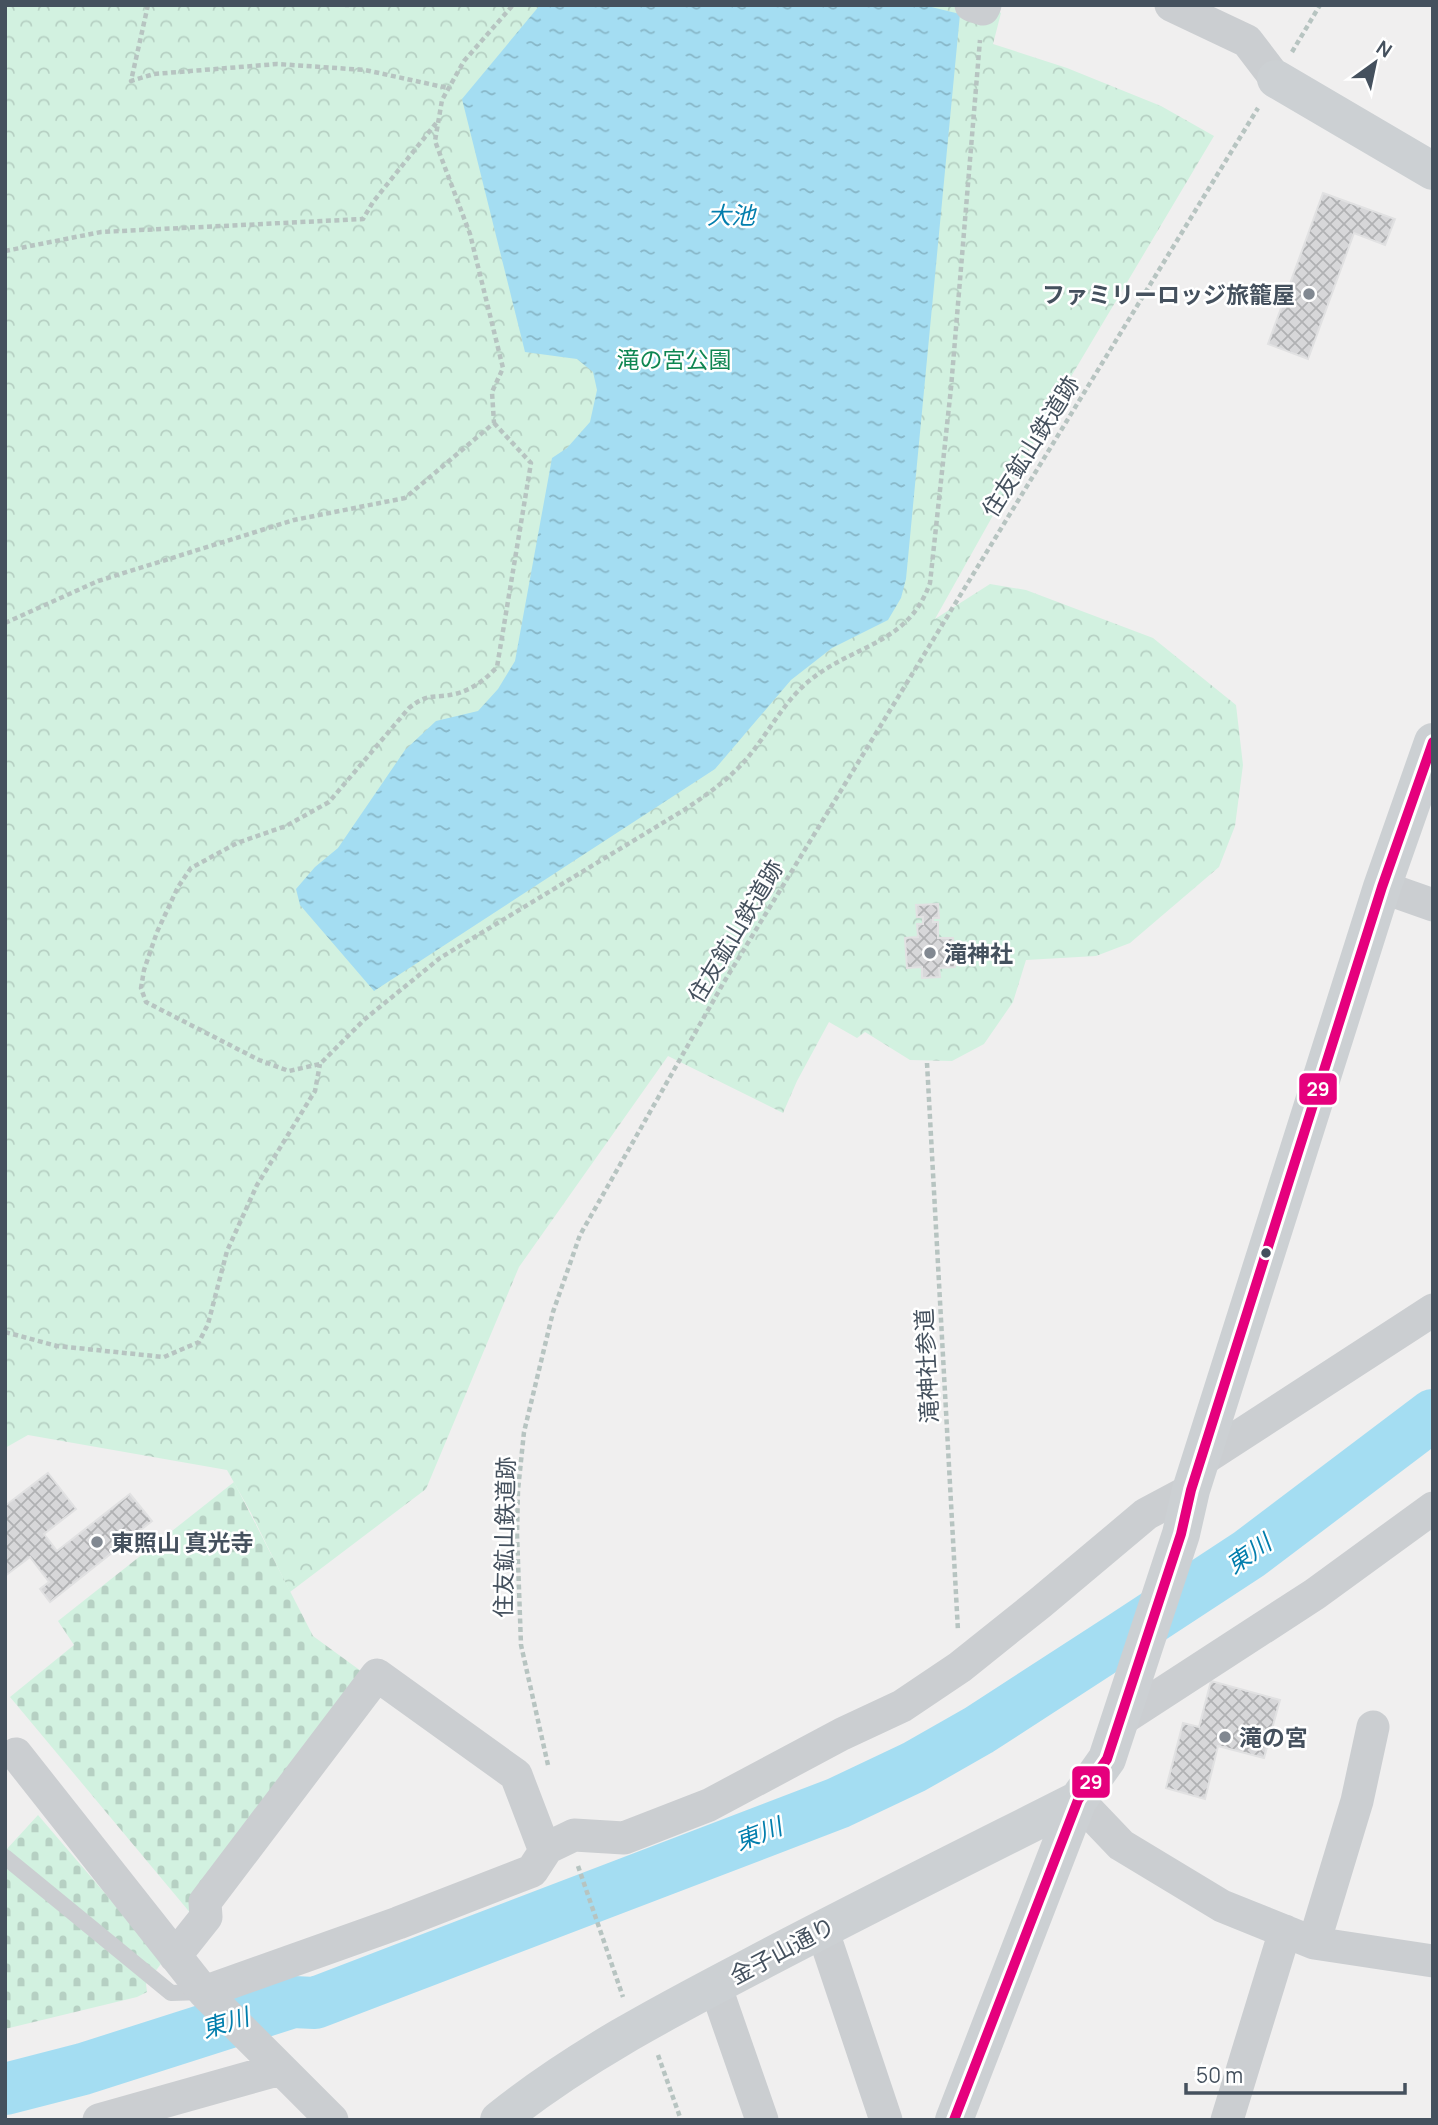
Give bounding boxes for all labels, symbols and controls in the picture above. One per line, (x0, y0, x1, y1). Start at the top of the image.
north arrow (1340, 28, 1410, 98)
text: N (1371, 34, 1397, 63)
water label: 大池 (707, 198, 757, 231)
place label: ファミリーロッジ旅籠屋 (1042, 278, 1295, 310)
marker: ファミリーロッジ旅籠屋 (1301, 286, 1317, 302)
park label: 滝の宮公園 (617, 343, 732, 375)
street label: 住友鉱山鉄道跡 (974, 369, 1086, 523)
street label: 住友鉱山鉄道跡 (680, 854, 790, 1008)
place label: 滝神社 (944, 937, 1013, 969)
marker: 滝神社 (922, 945, 938, 961)
line badge: 29 (1298, 1072, 1338, 1106)
text: 29 (1306, 1076, 1330, 1102)
unlabelled marker (1259, 1246, 1273, 1260)
street label: 滝神社参道 (907, 1308, 945, 1424)
street label: 住友鉱山鉄道跡 (487, 1456, 521, 1618)
water label: 東川 (1219, 1524, 1280, 1580)
place label: 東照山 真光寺 (111, 1526, 254, 1558)
marker: 東照山 真光寺 (89, 1534, 105, 1550)
place label: 滝の宮 (1239, 1721, 1308, 1753)
marker: 滝の宮 (1217, 1729, 1233, 1745)
line badge: 29 (1071, 1765, 1111, 1799)
text: 29 (1079, 1769, 1103, 1795)
water label: 東川 (730, 1808, 789, 1857)
street label: 金子山通り (724, 1909, 840, 1991)
water label: 東川 (197, 1998, 256, 2045)
scale bar (1186, 2052, 1405, 2096)
text: 50 m (1196, 2061, 1243, 2089)

